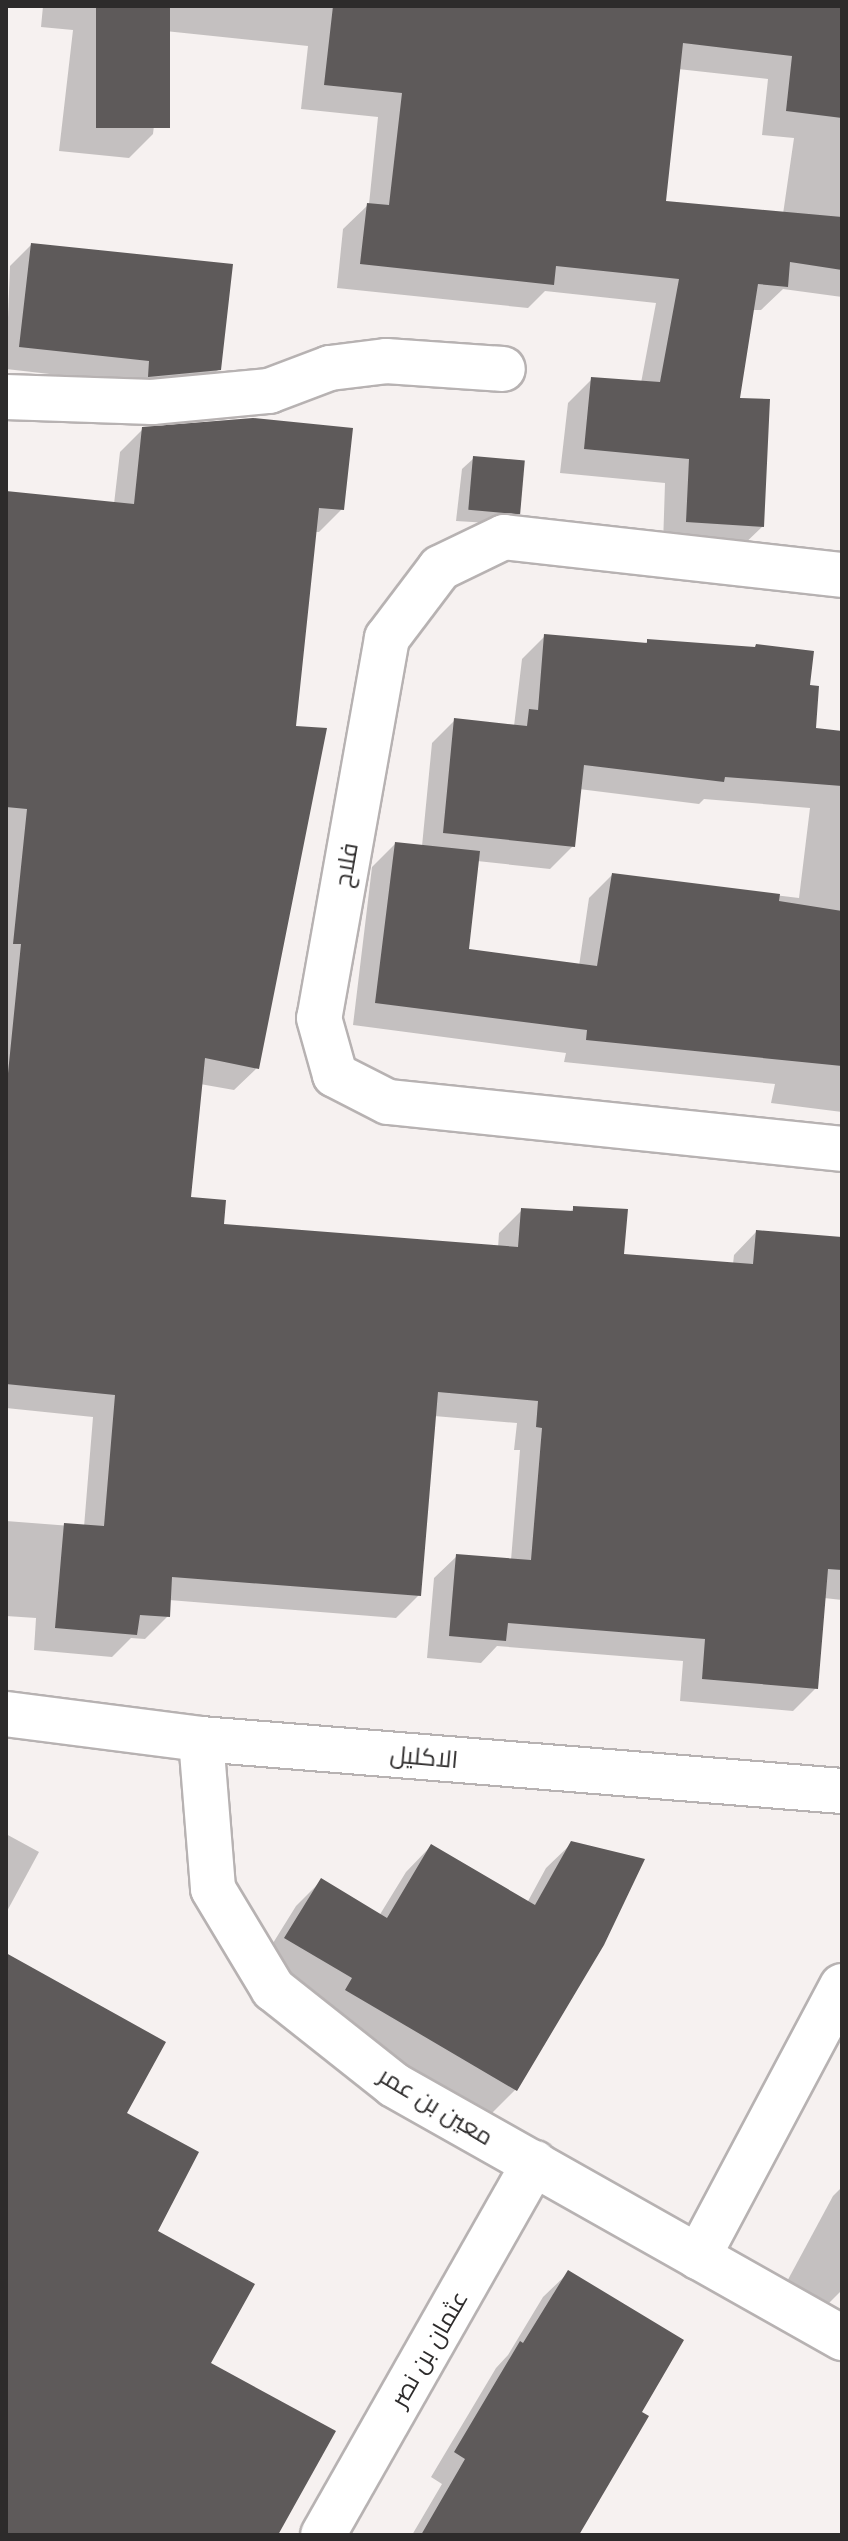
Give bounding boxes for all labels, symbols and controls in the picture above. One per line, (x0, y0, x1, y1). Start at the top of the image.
street label: فلاح (328, 841, 364, 889)
street label: الاكليل (389, 1740, 459, 1774)
street label: معين بن عمر (374, 2061, 498, 2151)
street label: عثمان بن نصر (384, 2286, 474, 2412)

